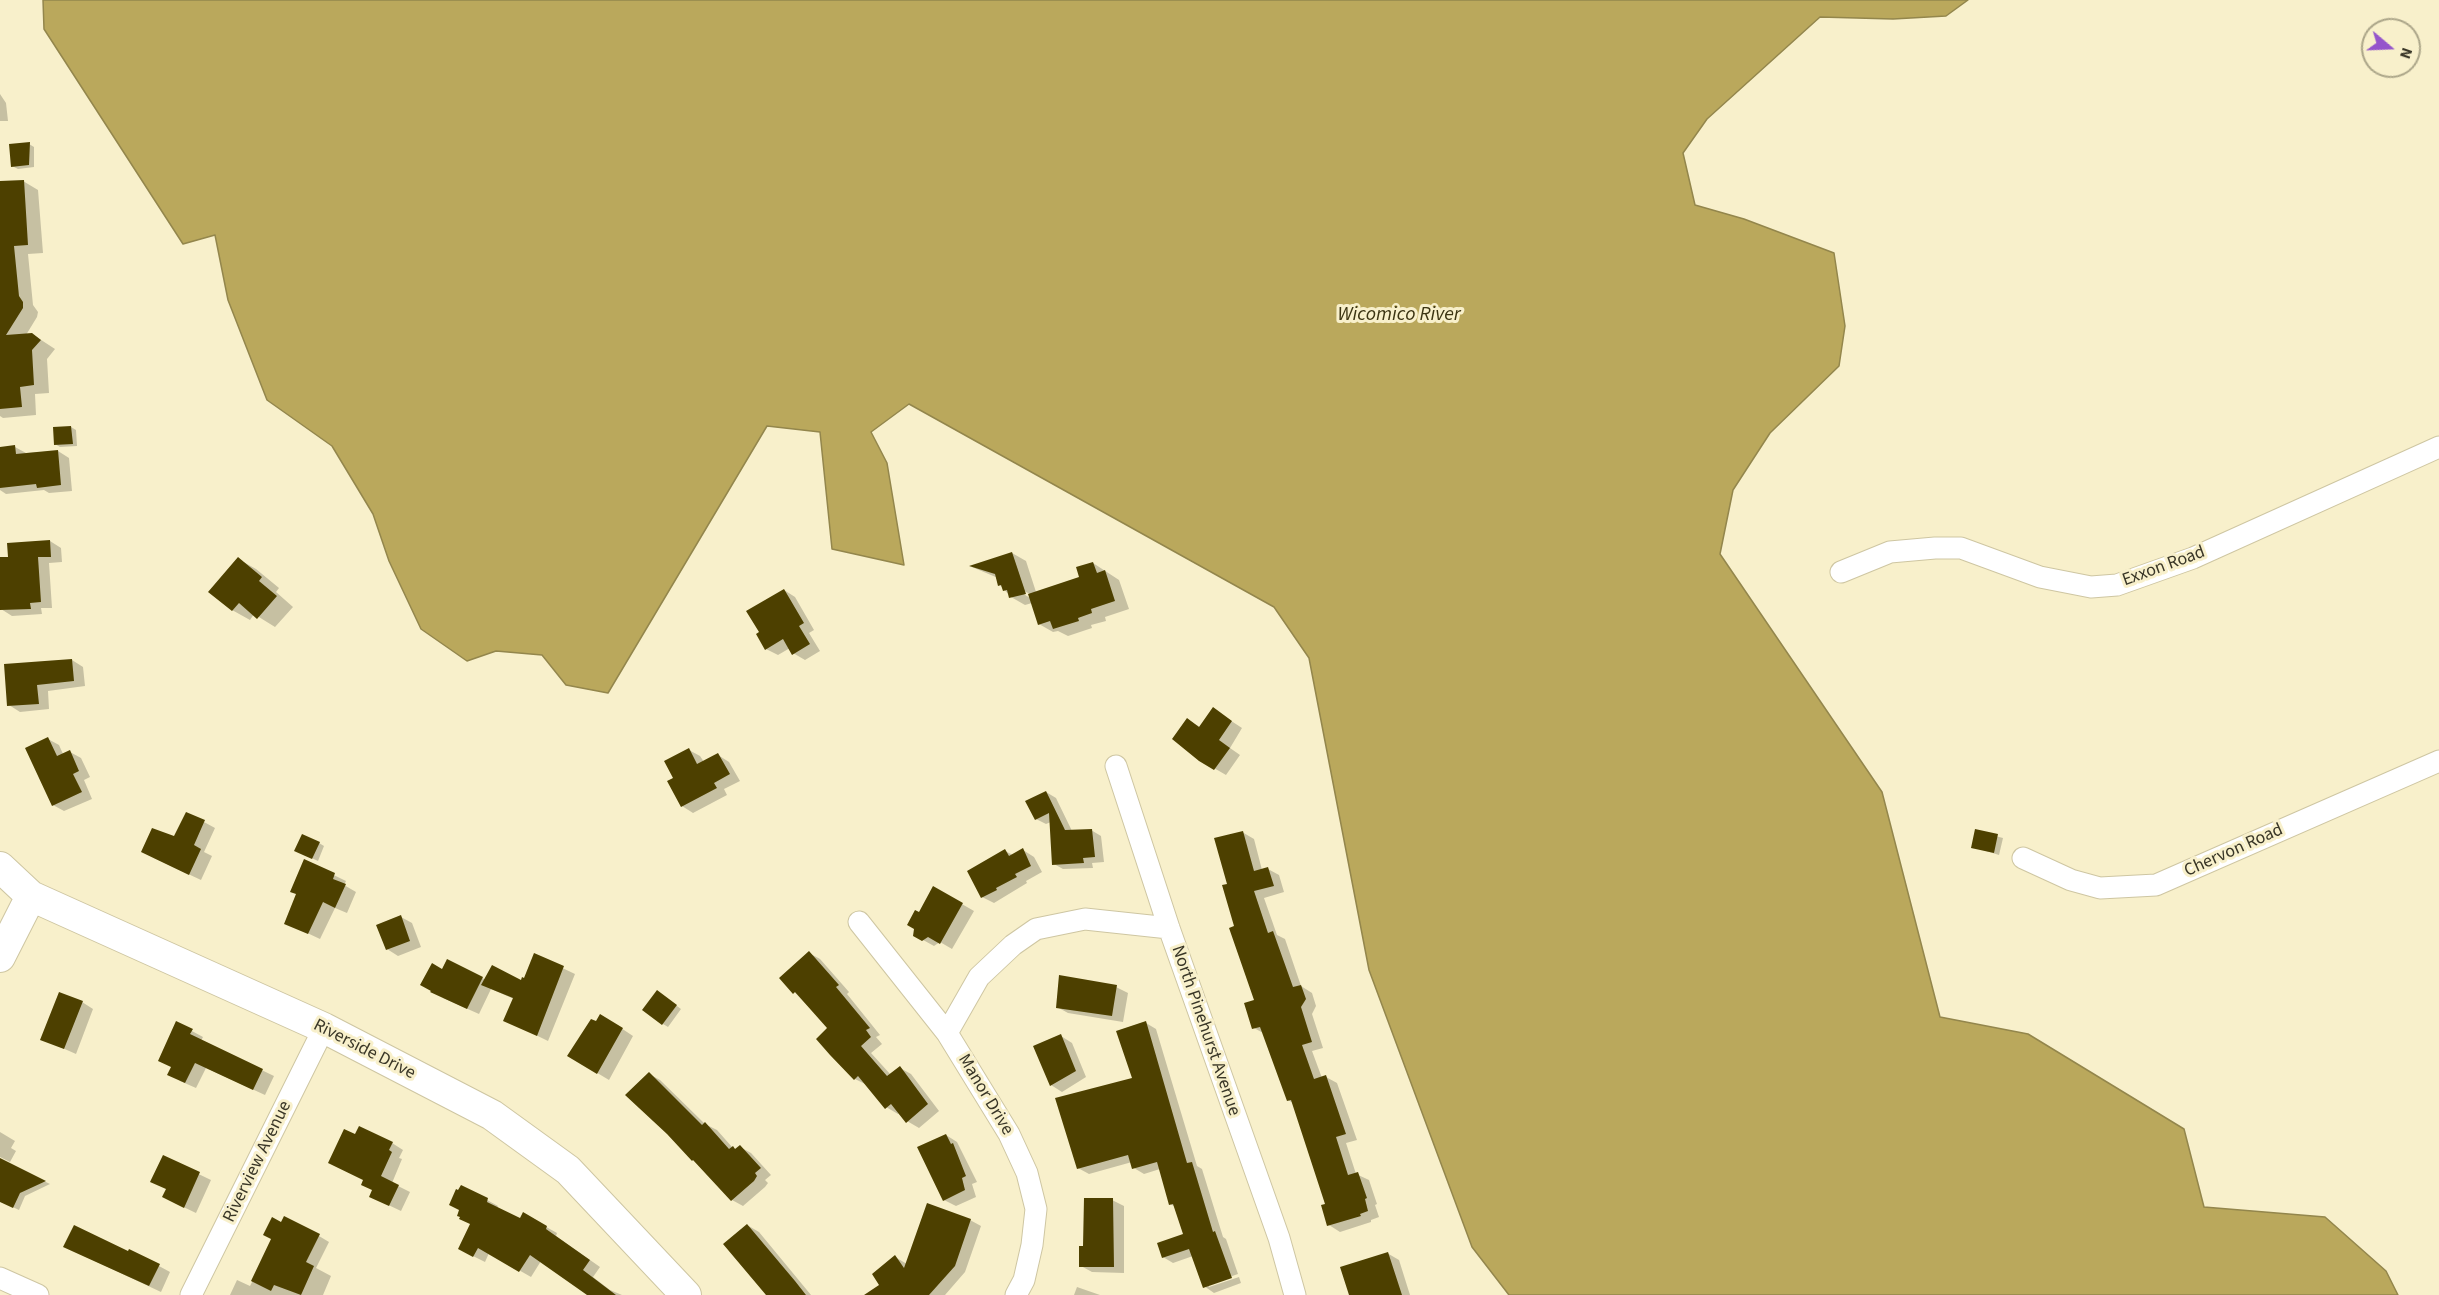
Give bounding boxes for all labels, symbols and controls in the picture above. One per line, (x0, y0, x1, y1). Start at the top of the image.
north arrow (2361, 18, 2421, 78)
text: N (2394, 45, 2418, 62)
water label: Wicomico River (1337, 304, 1461, 328)
street label: Exxon Road (2120, 542, 2208, 592)
street label: Chervon Road (2181, 820, 2287, 882)
street label: North Pinehurst Avenue (1166, 943, 1244, 1119)
street label: Riverside Drive (309, 1015, 419, 1085)
street label: Manor Drive (952, 1051, 1018, 1139)
street label: Riverview Avenue (219, 1098, 297, 1226)

